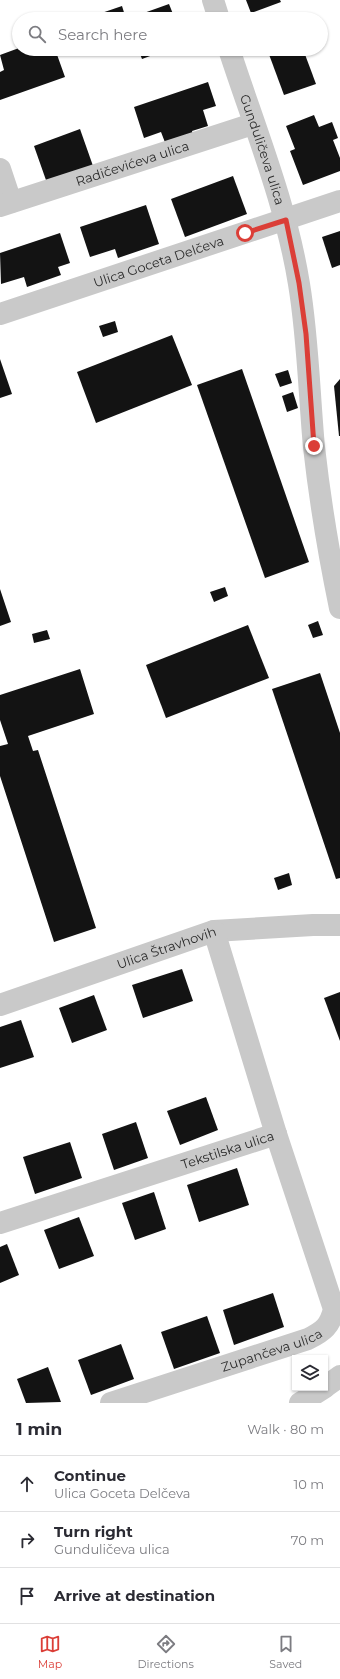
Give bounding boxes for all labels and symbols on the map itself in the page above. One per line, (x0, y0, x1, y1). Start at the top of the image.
street label: Gunduličeva ulica (237, 92, 288, 207)
street label: Radičevićeva ulica (73, 137, 191, 189)
route start (236, 224, 254, 242)
street label: Ulica Goceta Delčeva (91, 232, 226, 290)
route end (305, 437, 323, 455)
street label: Ulica Štravhovih (114, 923, 218, 972)
street label: Tekstilska ulica (179, 1127, 276, 1172)
street label: Zupančeva ulica (219, 1325, 325, 1375)

